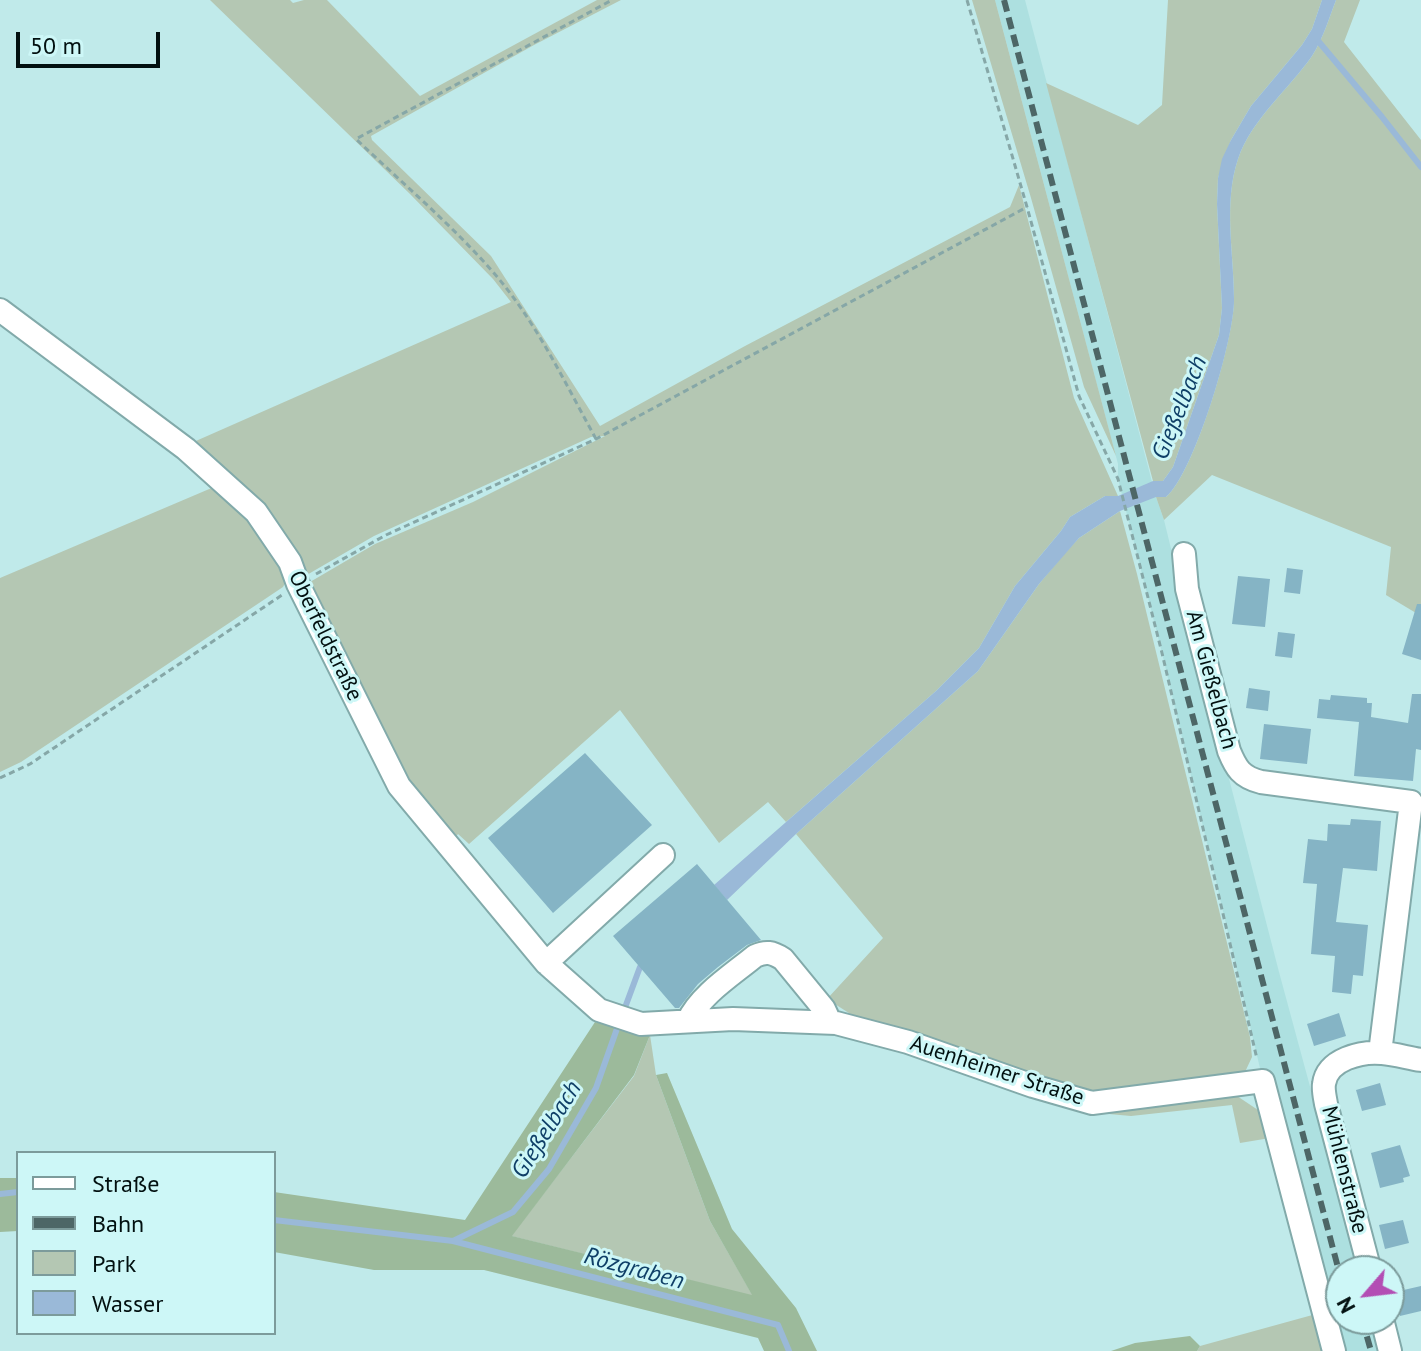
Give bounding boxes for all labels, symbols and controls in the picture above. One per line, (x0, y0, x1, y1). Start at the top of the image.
scale bar (20, 16, 164, 66)
text: 50 m (30, 30, 82, 61)
water label: Gießelbach (1146, 352, 1214, 464)
street label: Oberfeldstraße (282, 567, 368, 705)
street label: Am Gießelbach (1180, 608, 1242, 752)
street label: Auenheimer Straße (907, 1030, 1087, 1112)
water label: Gießelbach (506, 1076, 588, 1184)
street label: Mühlenstraße (1315, 1104, 1373, 1236)
legend (16, 1151, 276, 1335)
text: Straße (92, 1168, 159, 1199)
text: Bahn (92, 1208, 144, 1239)
water label: Rözgraben (581, 1242, 687, 1296)
text: Park (92, 1248, 136, 1279)
north arrow (1325, 1255, 1405, 1335)
text: Wasser (92, 1288, 163, 1319)
text: N (1330, 1292, 1361, 1318)

